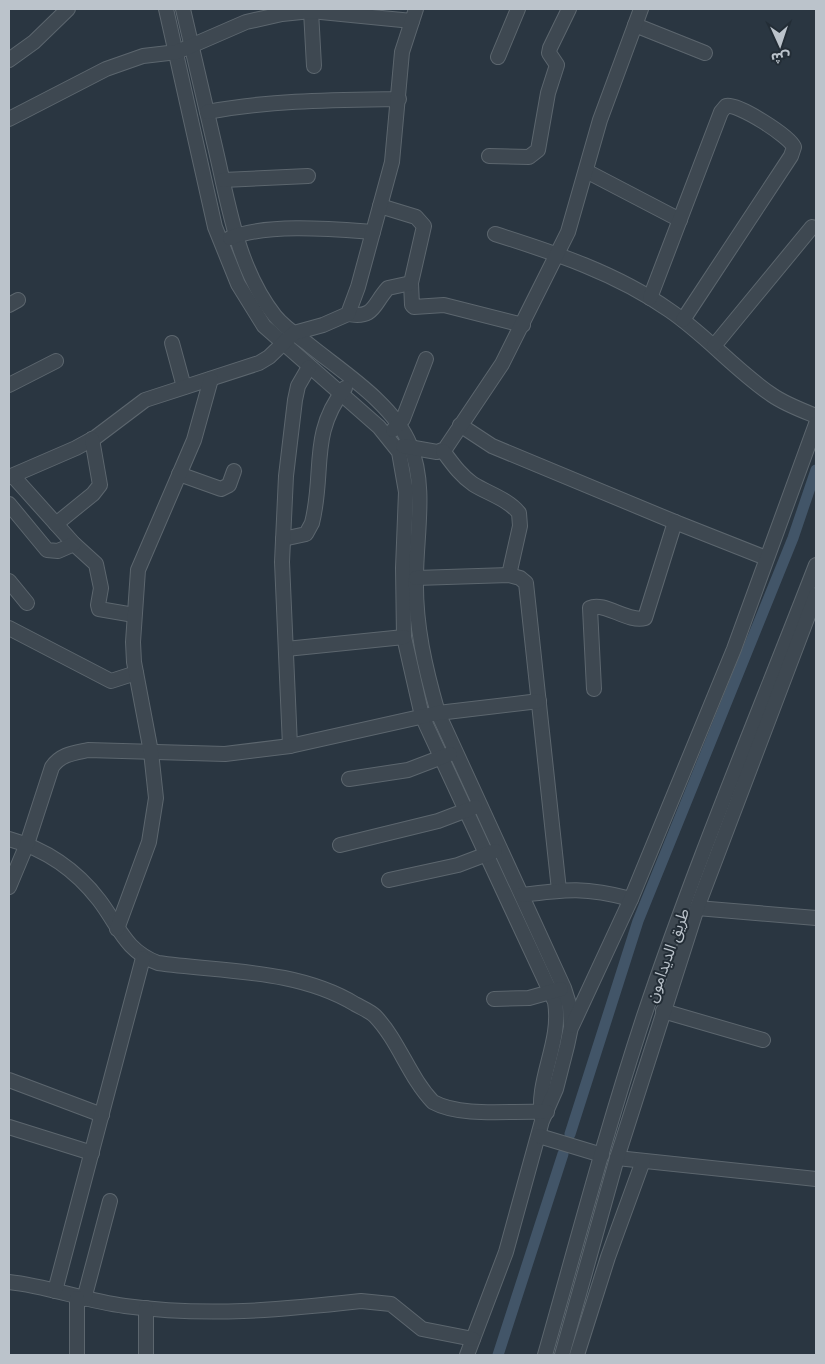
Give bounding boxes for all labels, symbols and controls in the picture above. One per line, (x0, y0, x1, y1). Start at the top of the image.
north arrow (755, 20, 805, 70)
text: ش (771, 47, 791, 67)
street label: طريق الديدامون (641, 905, 695, 1006)

